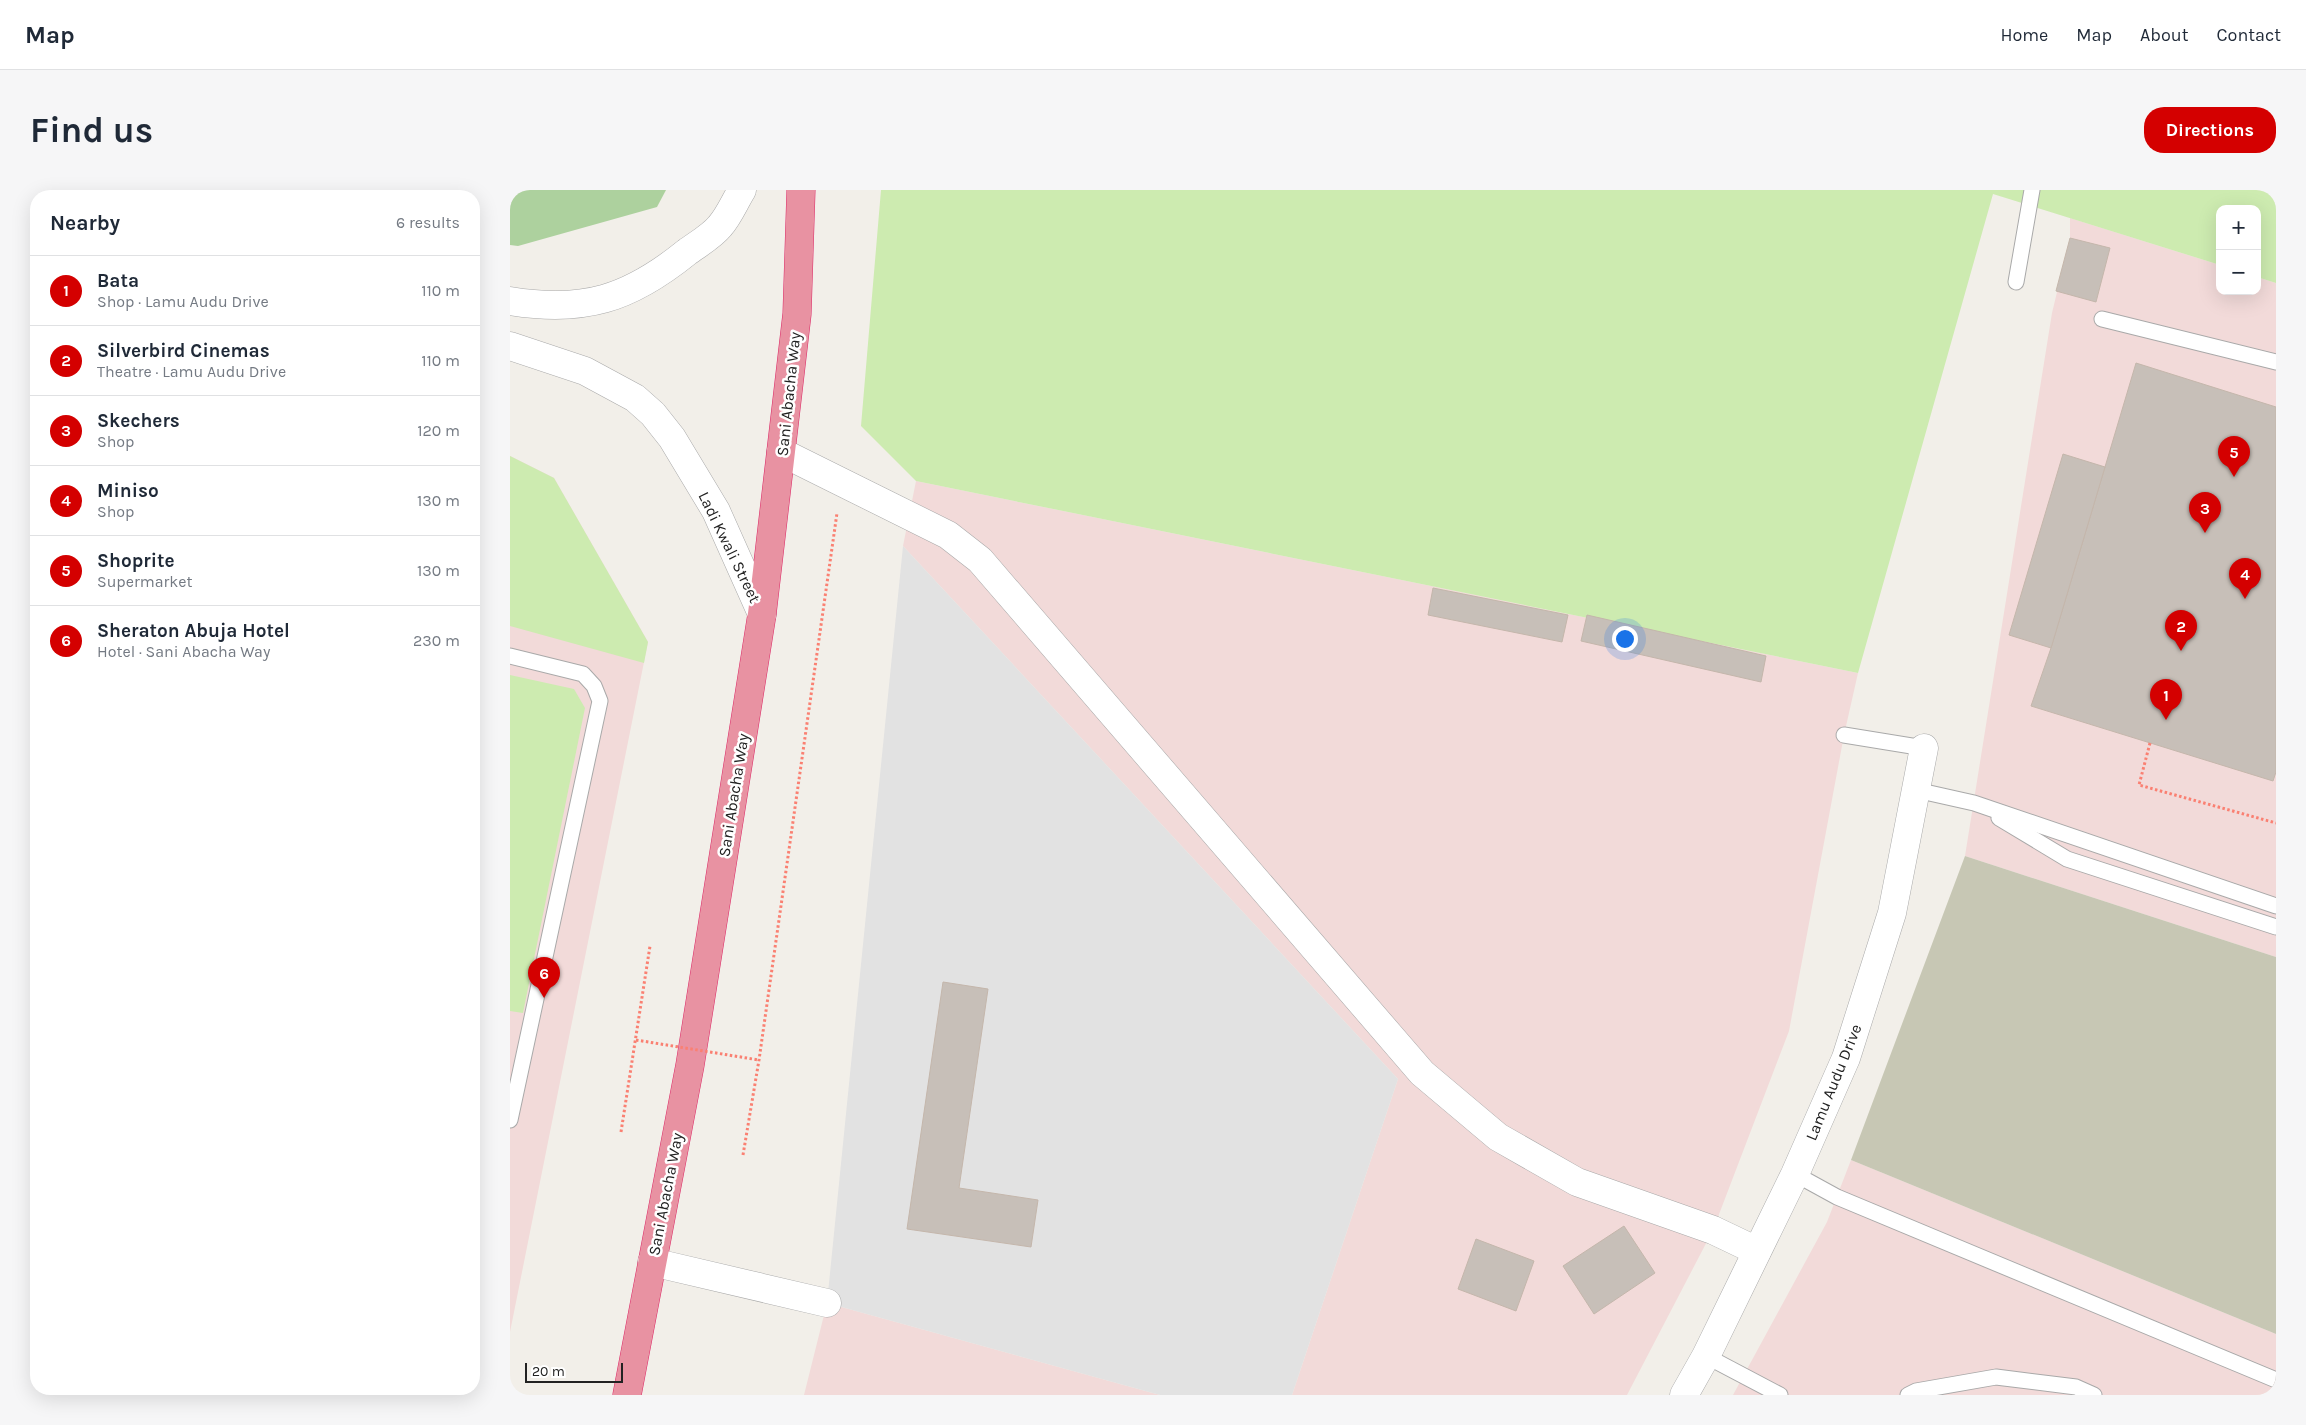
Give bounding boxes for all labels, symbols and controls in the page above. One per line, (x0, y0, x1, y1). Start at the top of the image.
text: Map (25, 21, 75, 49)
text: Home (2000, 24, 2048, 46)
text: Map (2076, 24, 2112, 46)
text: About (2140, 24, 2189, 46)
text: Contact (2217, 24, 2281, 46)
button: Directions (2144, 107, 2276, 153)
text: Find us (30, 110, 153, 151)
map controls (2216, 205, 2261, 295)
button: + (2216, 205, 2261, 250)
text: Nearby (50, 211, 120, 235)
text: 6 results (396, 213, 460, 232)
button: − (2216, 250, 2261, 295)
text: Bata (97, 270, 139, 292)
text: 1 (63, 281, 69, 300)
text: 110 m (421, 281, 460, 300)
text: Shop · Lamu Audu Drive (97, 292, 269, 311)
street label: Sani Abacha Way (773, 330, 805, 457)
text: Silverbird Cinemas (97, 340, 270, 362)
text: 2 (61, 351, 71, 370)
text: 110 m (421, 351, 460, 370)
text: Theatre · Lamu Audu Drive (97, 362, 286, 381)
text: Skechers (97, 410, 180, 432)
text: 3 (61, 421, 71, 440)
text: 120 m (417, 421, 460, 440)
text: Shop (97, 432, 134, 451)
pin: 5 (2218, 436, 2250, 477)
text: Miniso (97, 480, 159, 502)
street label: Ladi Kwali Street (694, 488, 765, 606)
text: 4 (61, 491, 71, 510)
text: 130 m (417, 491, 460, 510)
pin: 3 (2189, 492, 2221, 533)
text: Shop (97, 502, 134, 521)
text: Shoprite (97, 550, 175, 572)
pin: 4 (2229, 558, 2261, 599)
text: 5 (61, 561, 71, 580)
text: 130 m (417, 561, 460, 580)
text: Supermarket (97, 572, 193, 591)
pin: 2 (2165, 610, 2197, 651)
text: Sheraton Abuja Hotel (97, 620, 290, 642)
your location (1612, 626, 1638, 652)
text: 6 (61, 631, 71, 650)
text: 230 m (413, 631, 460, 650)
text: Hotel · Sani Abacha Way (97, 642, 270, 661)
pin: 1 (2150, 679, 2182, 720)
street label: Sani Abacha Way (714, 731, 753, 858)
pin: 6 (528, 957, 560, 998)
street label: Lamu Audu Drive (1801, 1021, 1865, 1143)
street label: Sani Abacha Way (644, 1131, 687, 1257)
scale bar (525, 1360, 622, 1383)
text: 20 m (532, 1363, 565, 1380)

